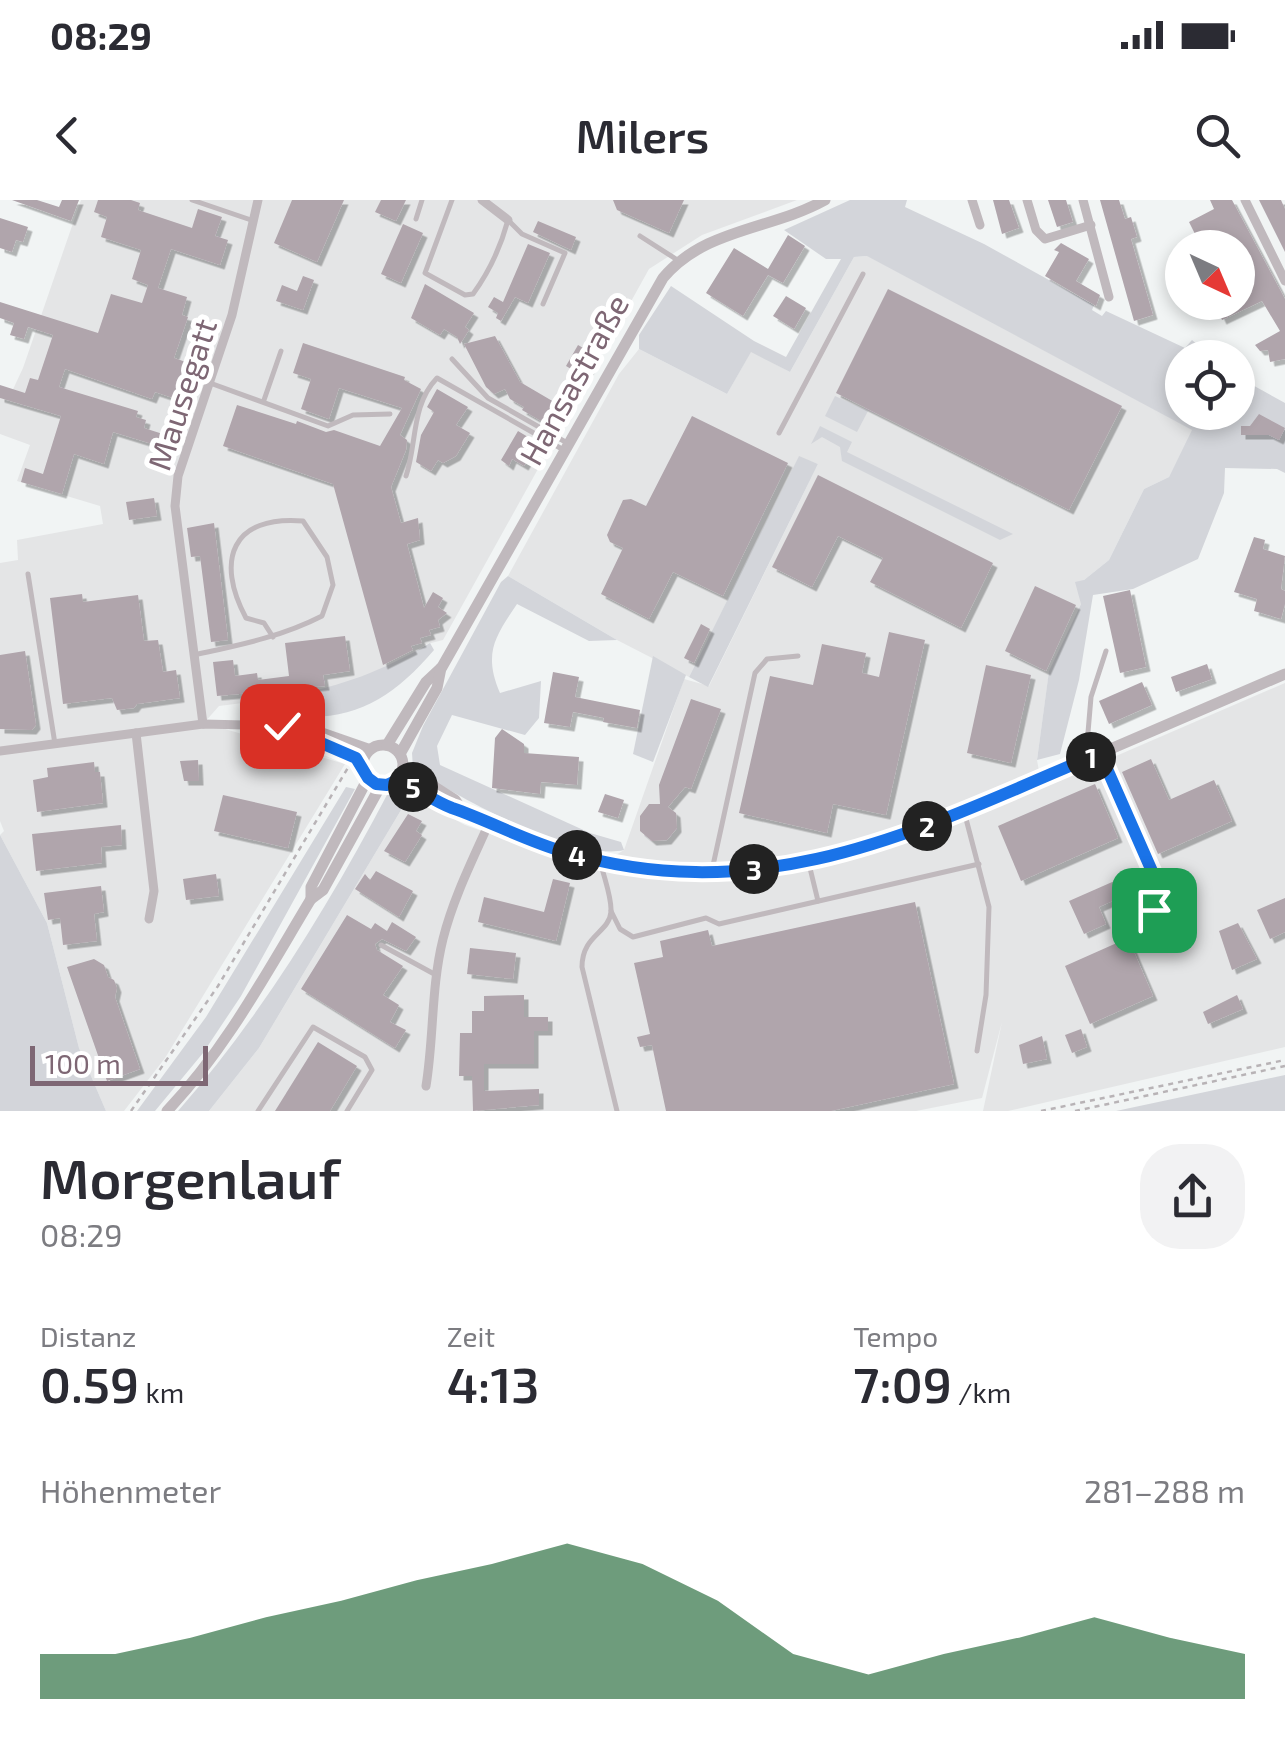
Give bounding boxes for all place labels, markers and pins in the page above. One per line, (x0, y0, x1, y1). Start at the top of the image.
pin (240, 684, 325, 769)
pin: 1 (1066, 732, 1116, 782)
pin: 5 (388, 762, 438, 812)
pin: 2 (902, 801, 952, 851)
pin: 4 (552, 830, 602, 880)
pin: 3 (729, 844, 779, 894)
pin (1112, 868, 1197, 953)

